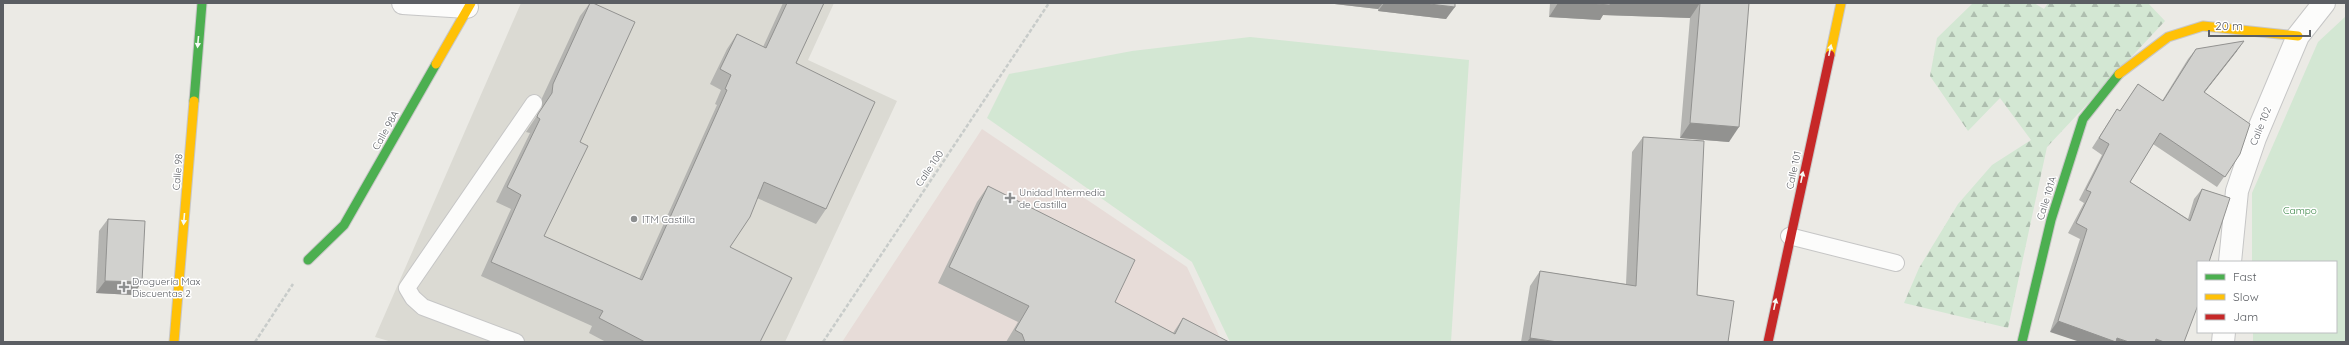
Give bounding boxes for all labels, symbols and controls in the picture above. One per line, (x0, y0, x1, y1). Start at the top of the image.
scale bar (2209, 12, 2310, 38)
text: 20 m (2215, 18, 2243, 33)
one-way arrow (195, 36, 202, 48)
one-way arrow (1828, 44, 1834, 56)
street label: Calle 102 (2247, 104, 2274, 147)
street label: Calle 98A (369, 108, 402, 152)
street label: Calle 100 (913, 148, 946, 189)
street label: Calle 101 (1783, 150, 1804, 190)
street label: Calle 98 (169, 153, 186, 191)
one-way arrow (1800, 170, 1806, 183)
street label: Calle 101A (2034, 174, 2059, 222)
place label: Unidad Intermedia de Castilla (1019, 186, 1105, 211)
marker: Unidad Intermedia de Castilla (1004, 192, 1016, 204)
park label: Campo (2283, 204, 2317, 217)
one-way arrow (180, 213, 187, 225)
place label: ITM Castilla (642, 213, 695, 226)
marker: ITM Castilla (629, 214, 639, 224)
legend (2197, 261, 2337, 333)
text: Fast (2233, 269, 2257, 284)
place label: Droguería Max Discuentas 2 (132, 275, 200, 300)
marker: Droguería Max Discuentas 2 (119, 282, 129, 292)
text: Slow (2233, 289, 2259, 304)
one-way arrow (1773, 298, 1779, 310)
text: Jam (2233, 309, 2258, 324)

